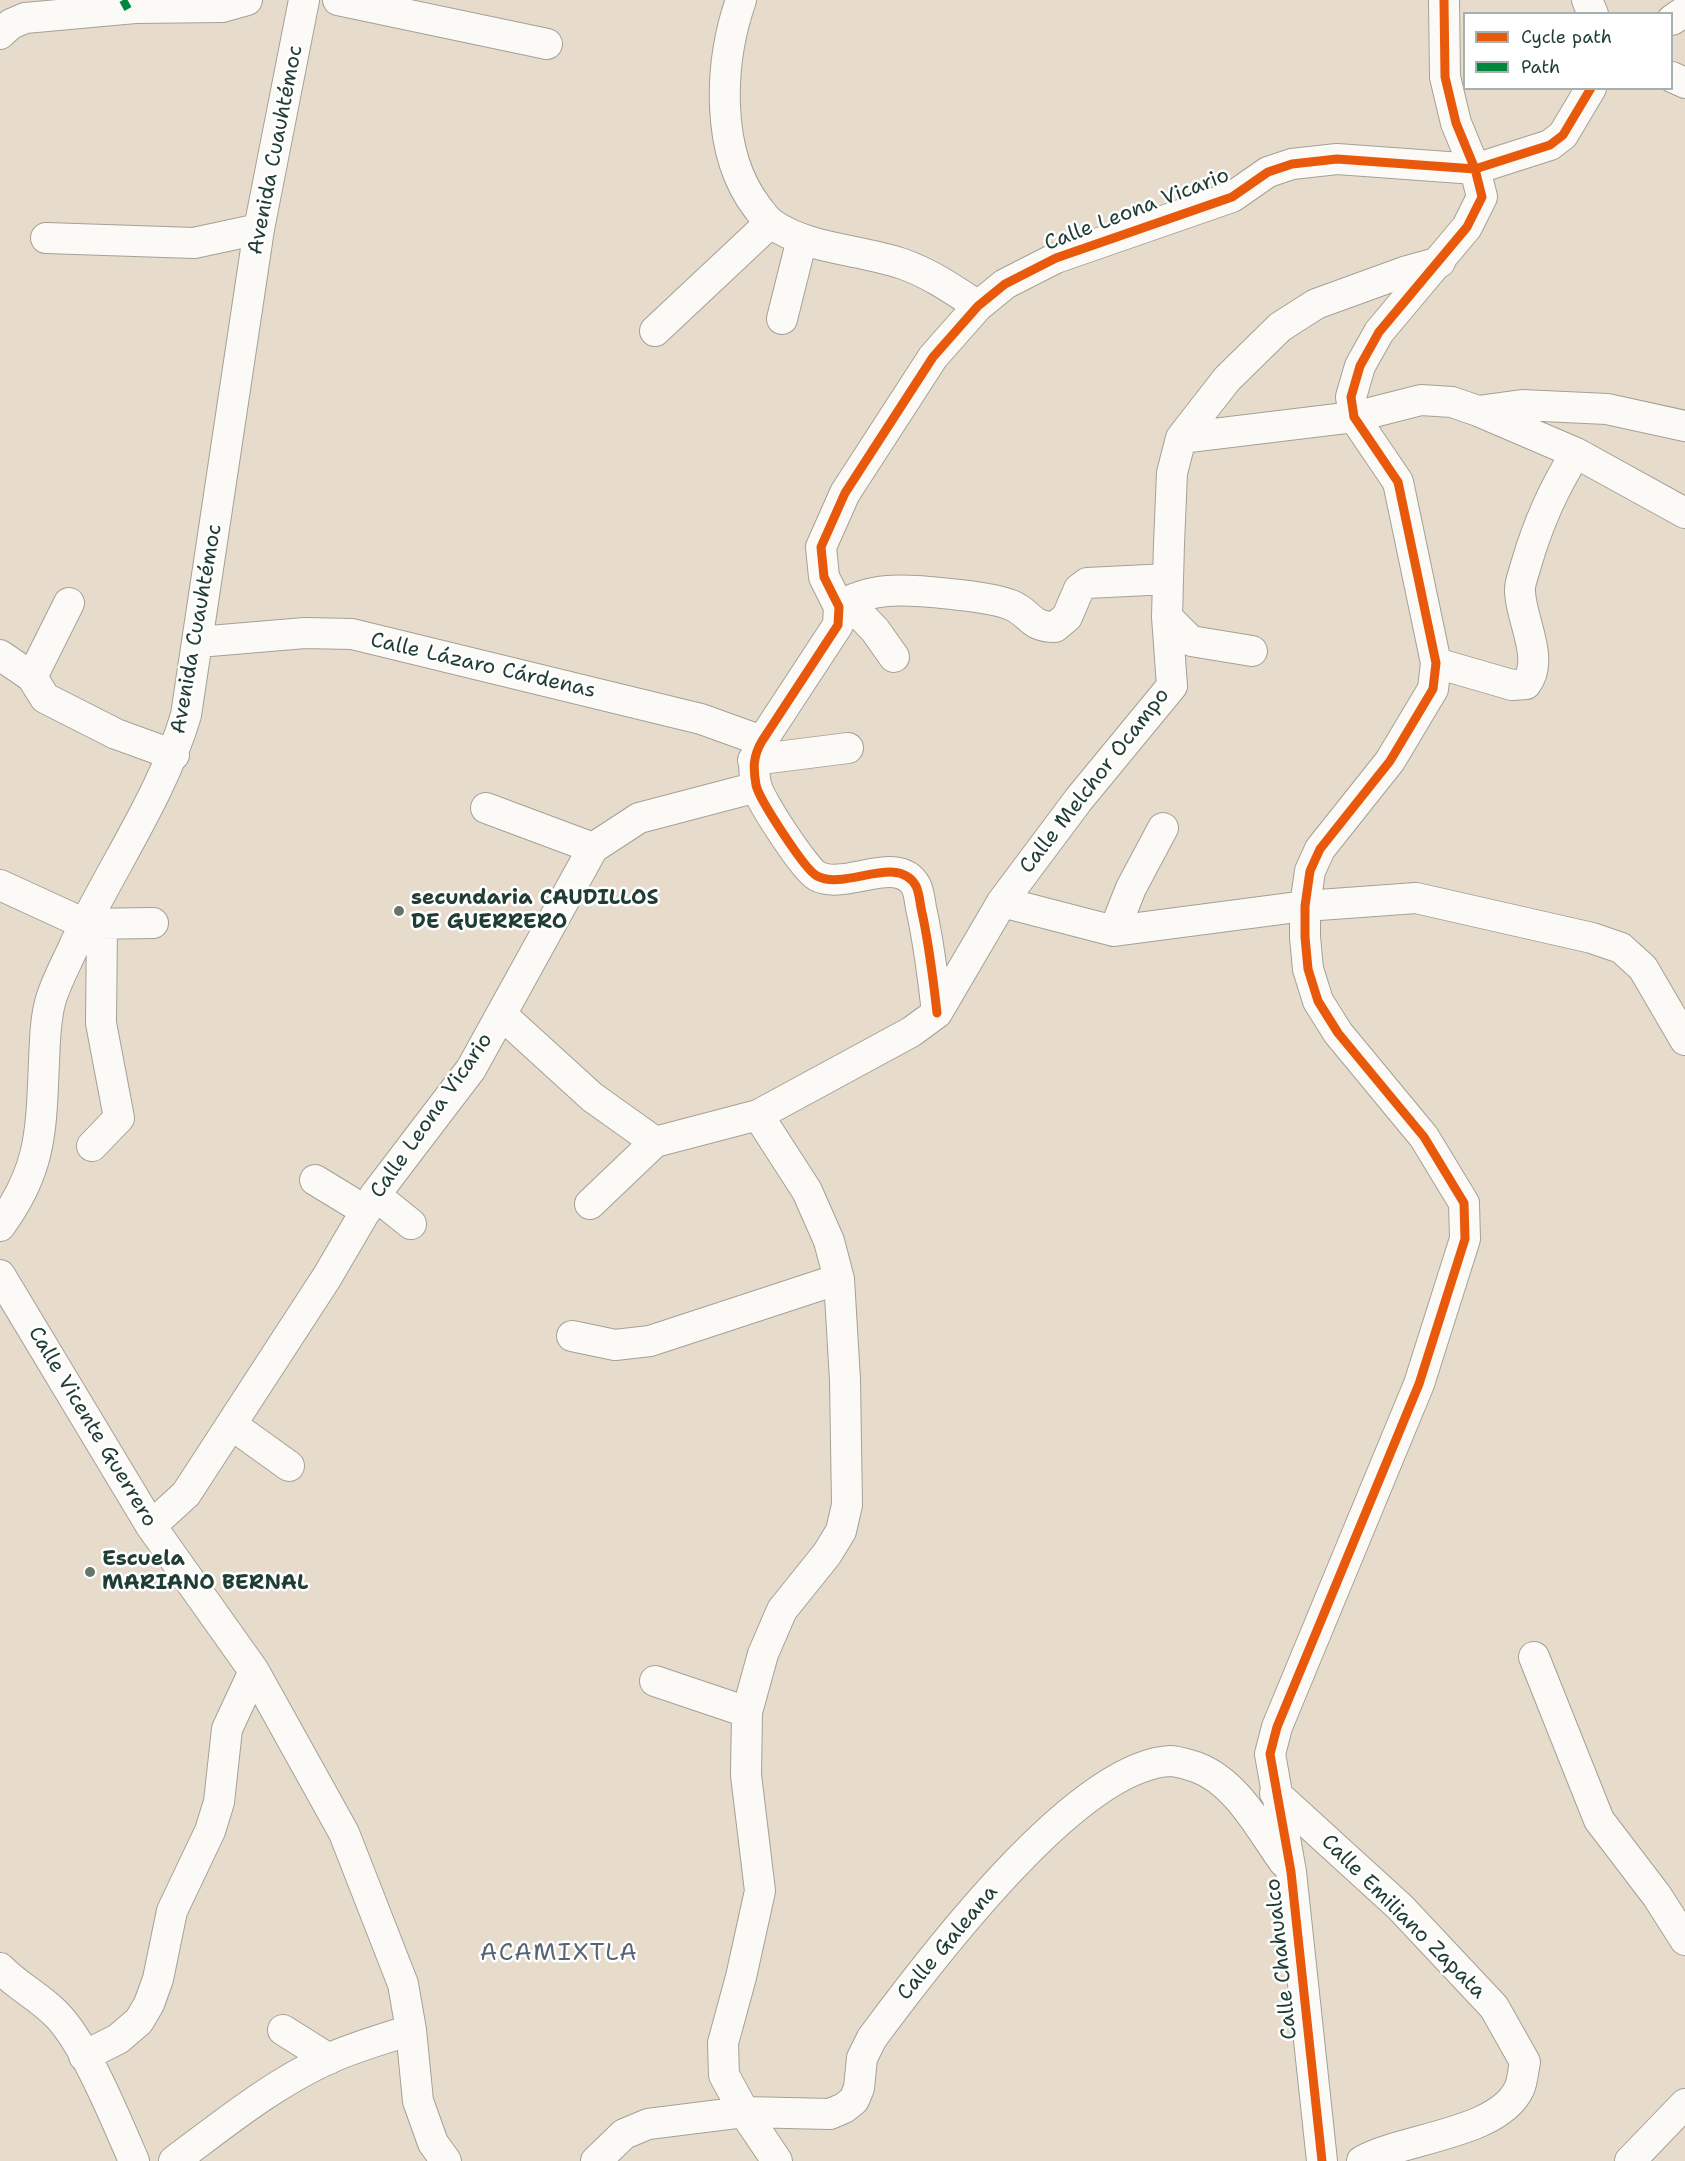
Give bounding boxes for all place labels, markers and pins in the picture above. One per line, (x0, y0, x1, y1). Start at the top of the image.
place label: secundaria CAUDILLOS DE GUERRERO (411, 886, 658, 936)
marker: secundaria CAUDILLOS DE GUERRERO (392, 904, 406, 918)
place label: Escuela MARIANO BERNAL (102, 1547, 308, 1597)
marker: Escuela MARIANO BERNAL (83, 1565, 97, 1579)

